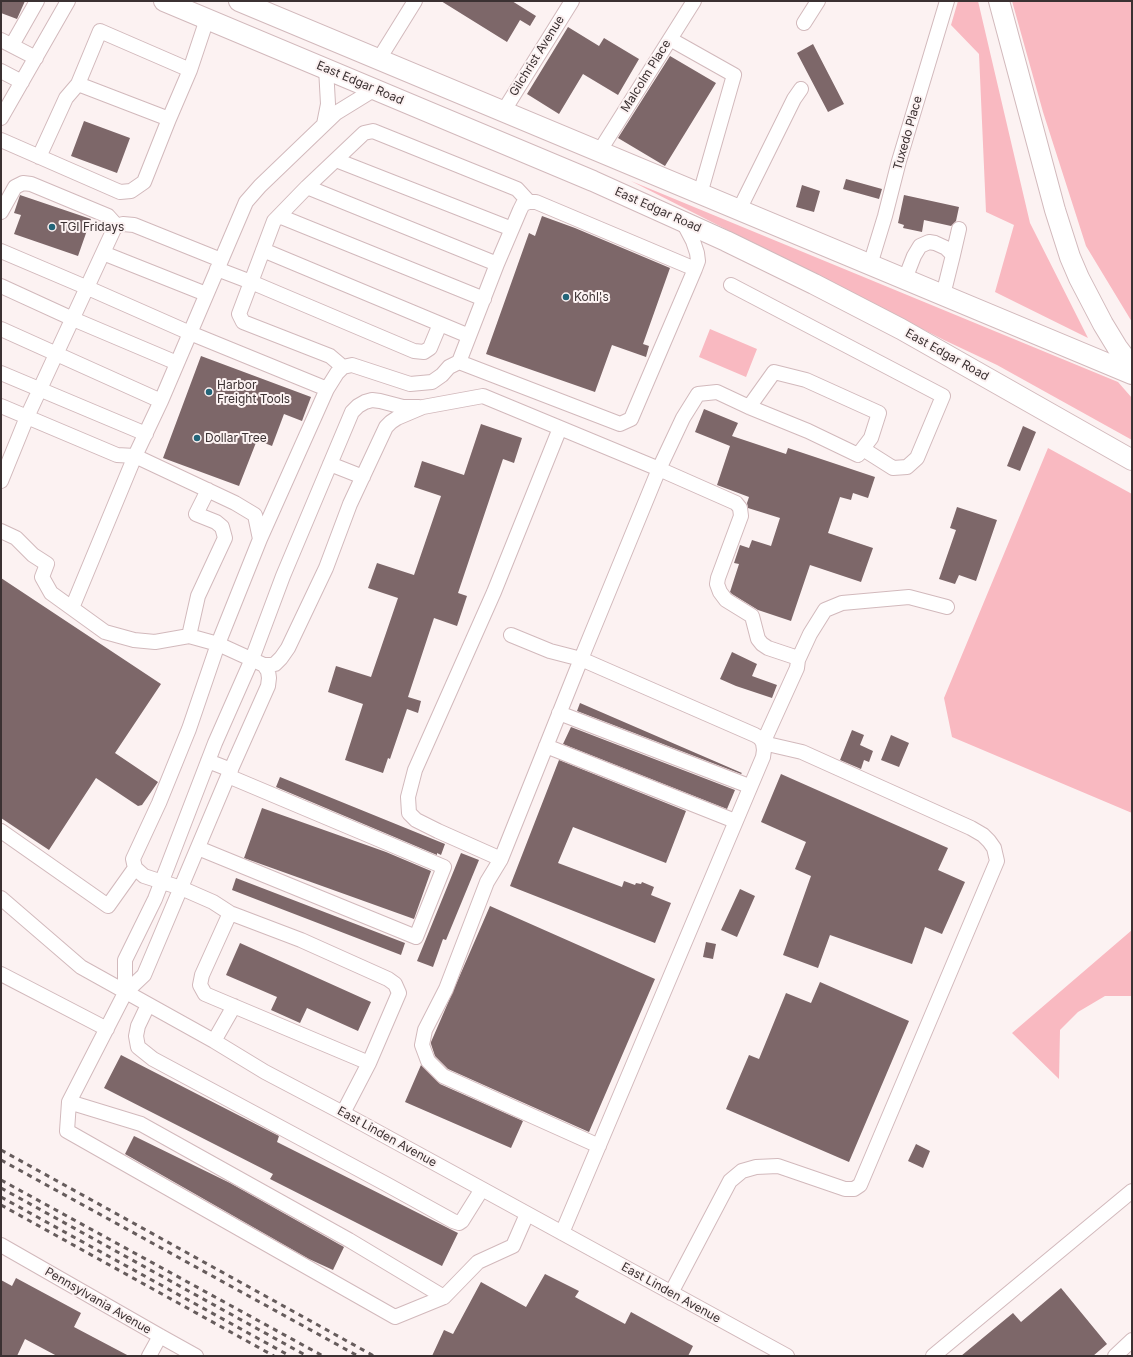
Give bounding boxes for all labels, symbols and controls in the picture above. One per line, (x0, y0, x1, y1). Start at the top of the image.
street label: Gilchrist Avenue (506, 13, 568, 99)
street label: Malcolm Place (618, 37, 674, 115)
street label: East Edgar Road (314, 58, 406, 108)
street label: Tuxedo Place (891, 94, 925, 172)
street label: East Edgar Road (613, 184, 703, 236)
place label: TGI Fridays (60, 220, 124, 234)
marker: TGI Fridays (47, 222, 57, 232)
place label: Kohl's (574, 290, 609, 304)
marker: Kohl's (561, 292, 571, 302)
street label: East Edgar Road (903, 326, 991, 384)
place label: Harbor Freight Tools (217, 378, 290, 406)
marker: Harbor Freight Tools (204, 387, 214, 397)
place label: Dollar Tree (205, 431, 267, 445)
marker: Dollar Tree (192, 433, 202, 443)
street label: East Linden Avenue (335, 1104, 439, 1170)
street label: East Linden Avenue (619, 1260, 723, 1326)
street label: Pennsylvania Avenue (42, 1265, 154, 1337)

